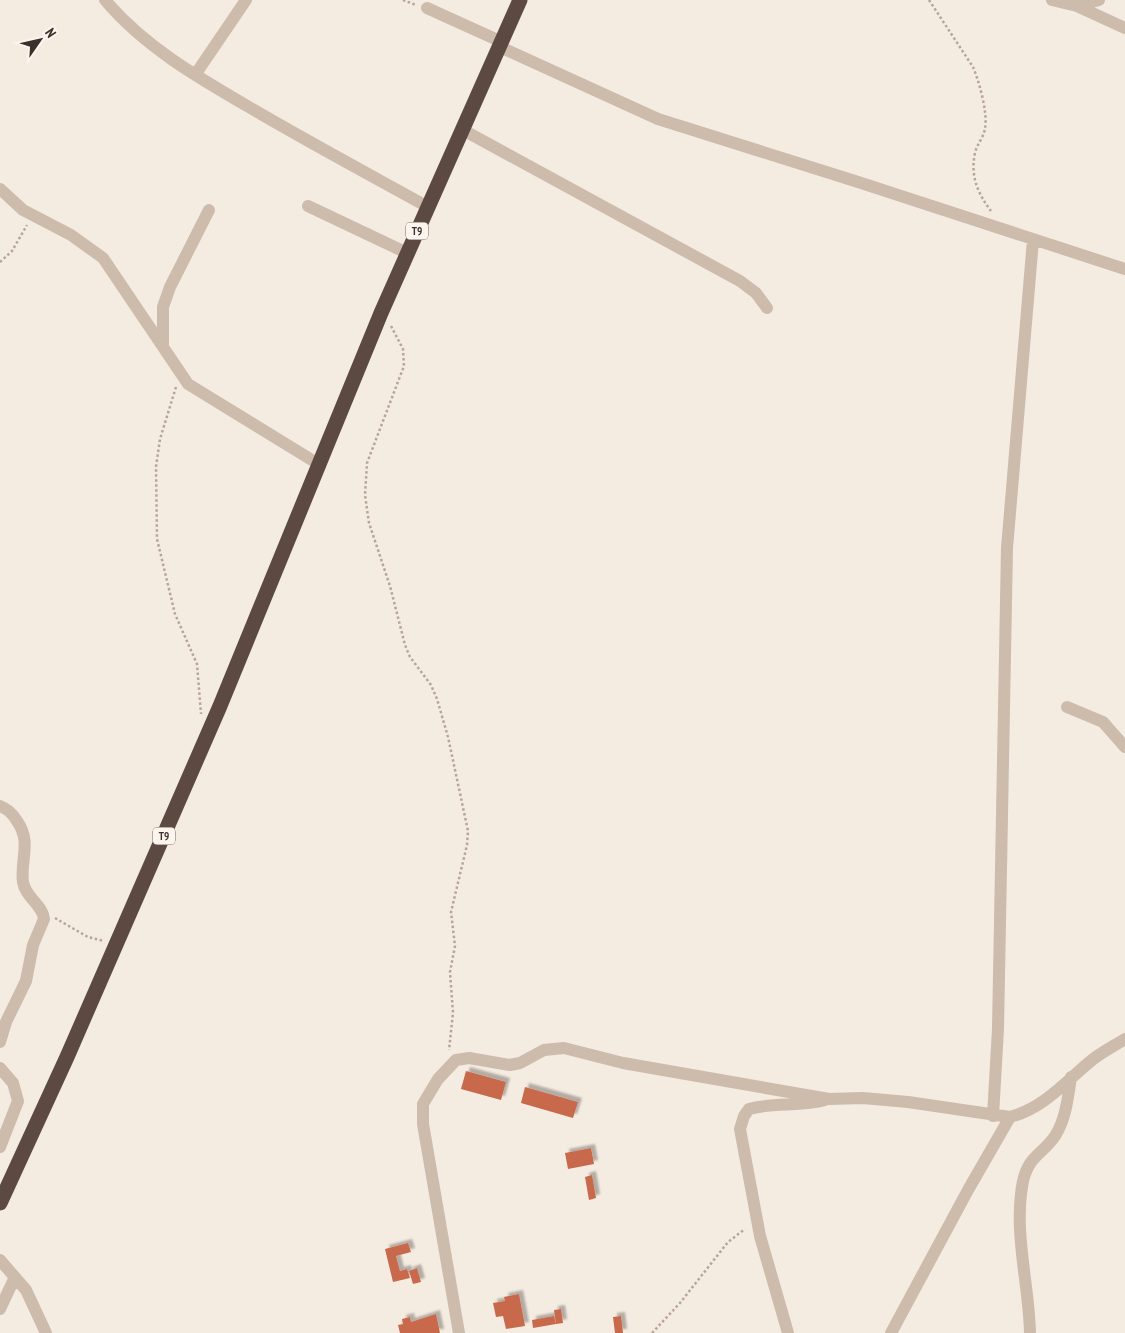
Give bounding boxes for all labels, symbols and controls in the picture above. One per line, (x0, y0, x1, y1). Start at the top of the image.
north arrow (15, 15, 65, 65)
text: N (41, 25, 60, 41)
road number: T9 (406, 222, 428, 240)
road number: T9 (153, 828, 175, 844)

